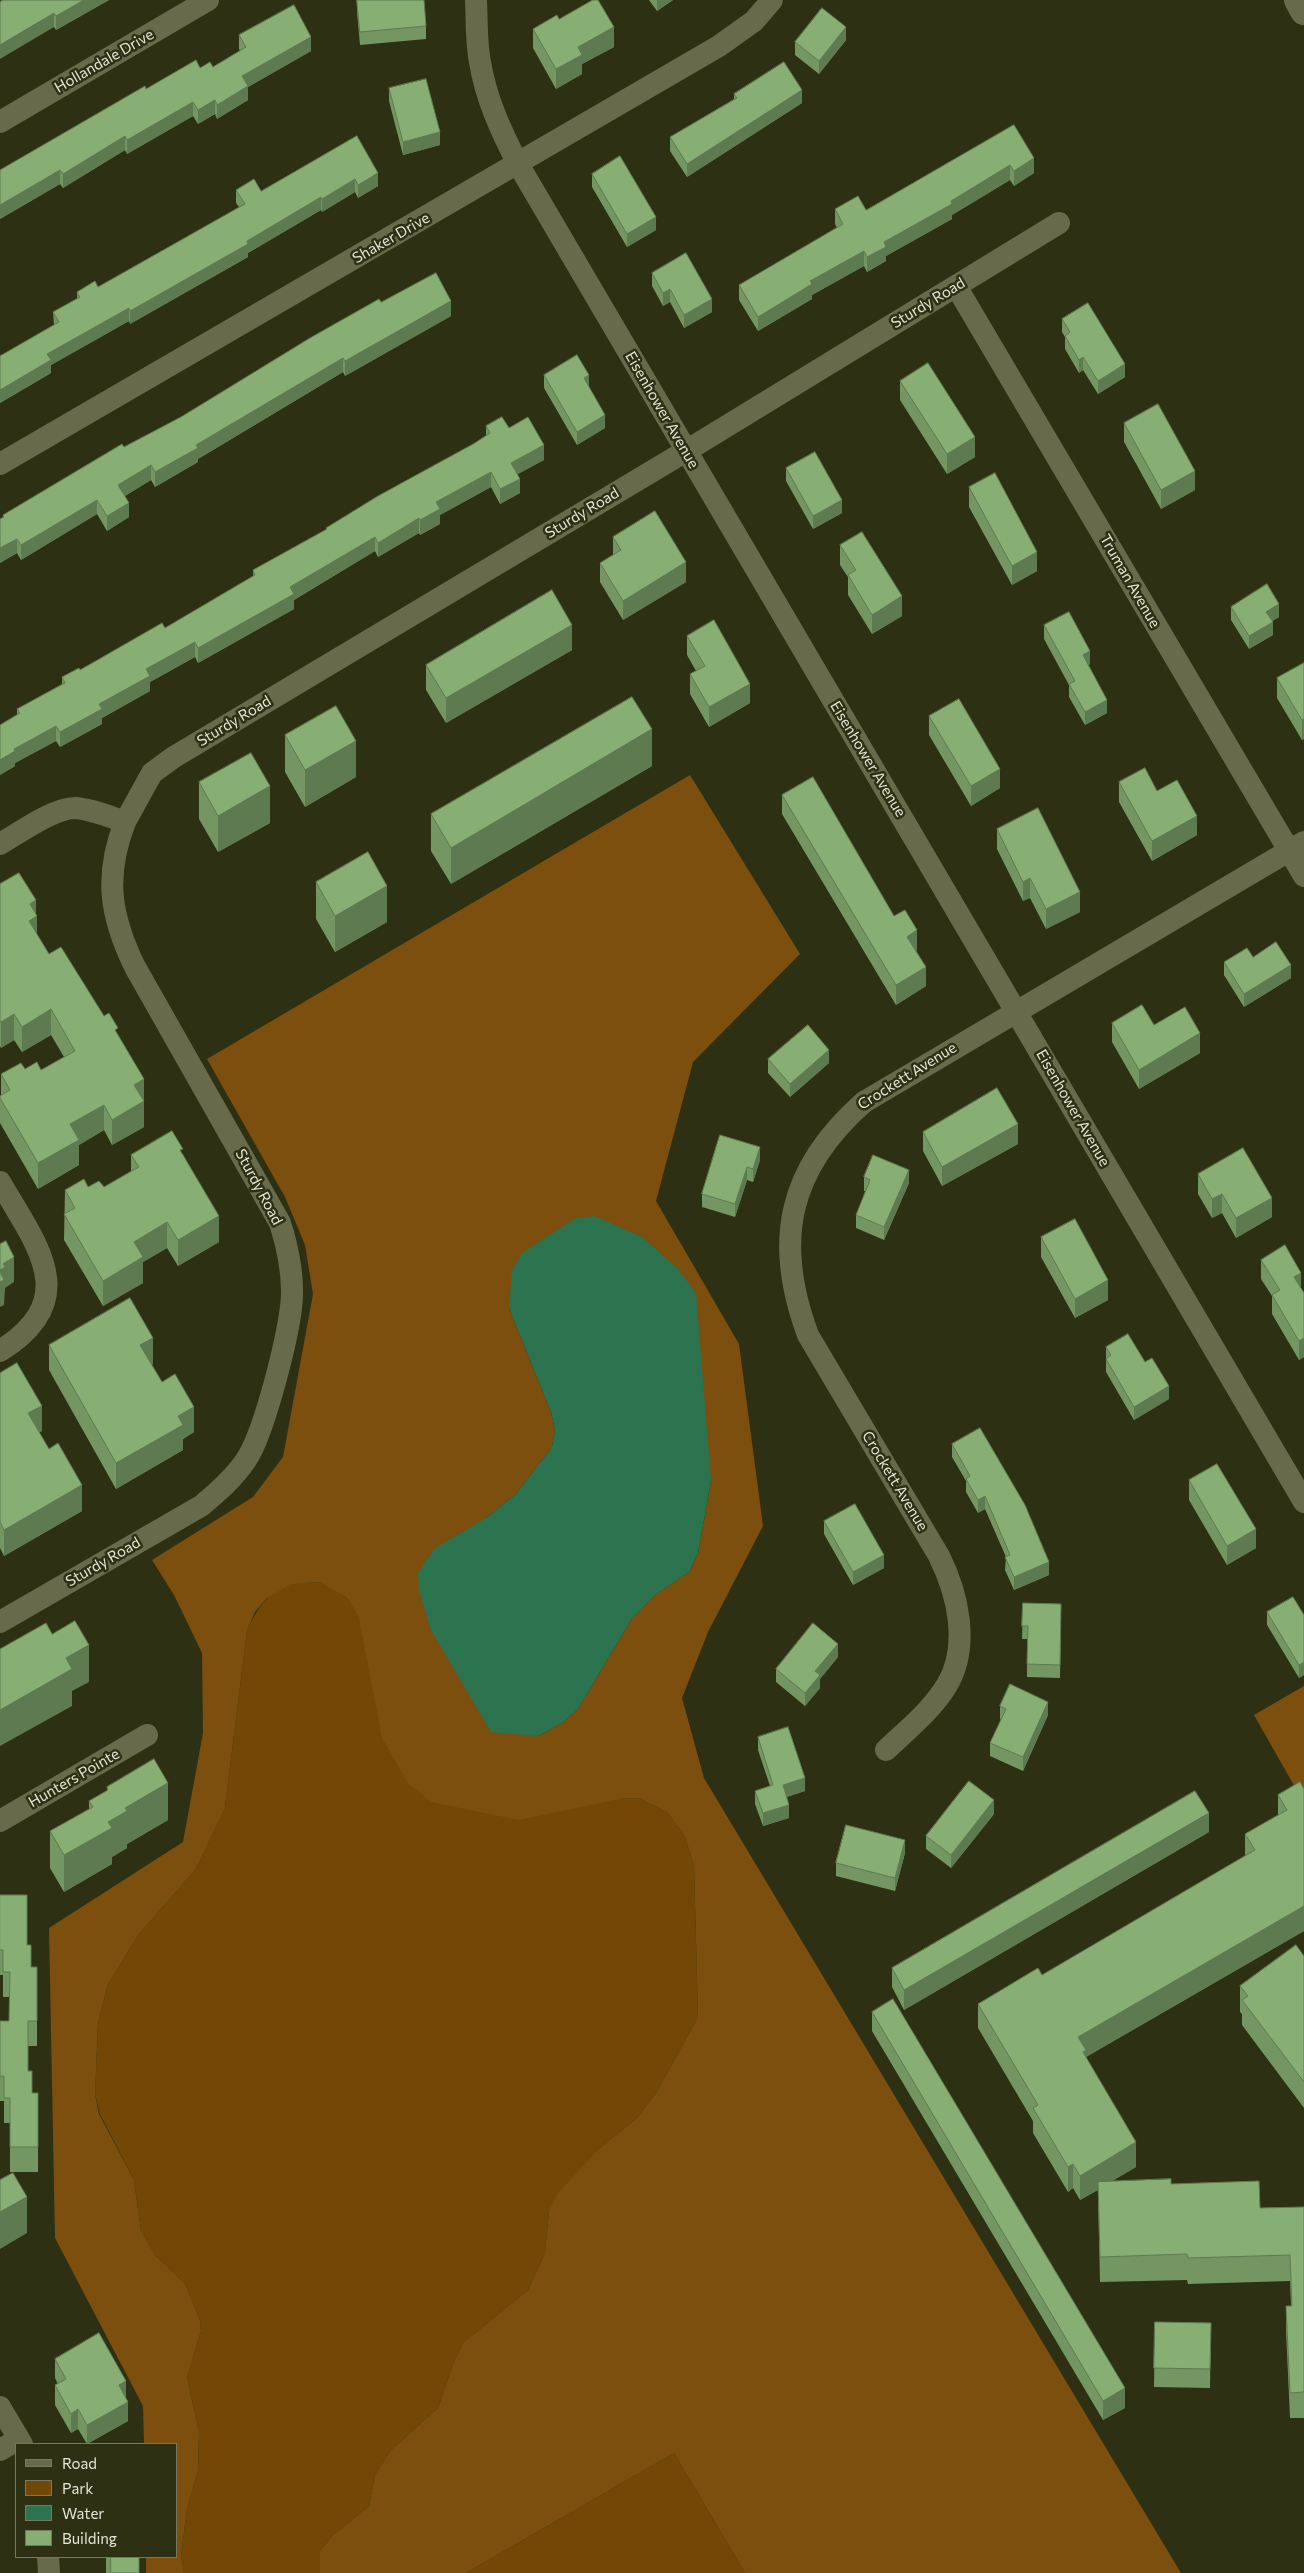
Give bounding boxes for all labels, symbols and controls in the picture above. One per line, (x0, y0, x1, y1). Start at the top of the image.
street label: Hollandale Drive (51, 25, 157, 97)
street label: Shaker Drive (349, 209, 433, 267)
street label: Sturdy Road (888, 274, 968, 332)
street label: Eisenhower Avenue (621, 348, 703, 472)
street label: Sturdy Road (542, 484, 622, 542)
street label: Truman Avenue (1096, 531, 1164, 631)
street label: Sturdy Road (194, 692, 274, 750)
street label: Eisenhower Avenue (826, 698, 910, 820)
street label: Crockett Avenue (854, 1038, 960, 1114)
street label: Eisenhower Avenue (1032, 1046, 1114, 1170)
street label: Sturdy Road (232, 1146, 286, 1228)
street label: Crockett Avenue (858, 1428, 932, 1534)
street label: Sturdy Road (62, 1533, 144, 1591)
street label: Hunters Pointe (25, 1745, 123, 1811)
legend (15, 2443, 178, 2558)
text: Road (62, 2454, 97, 2472)
text: Park (62, 2479, 93, 2497)
text: Water (62, 2504, 104, 2522)
text: Building (62, 2529, 117, 2547)

